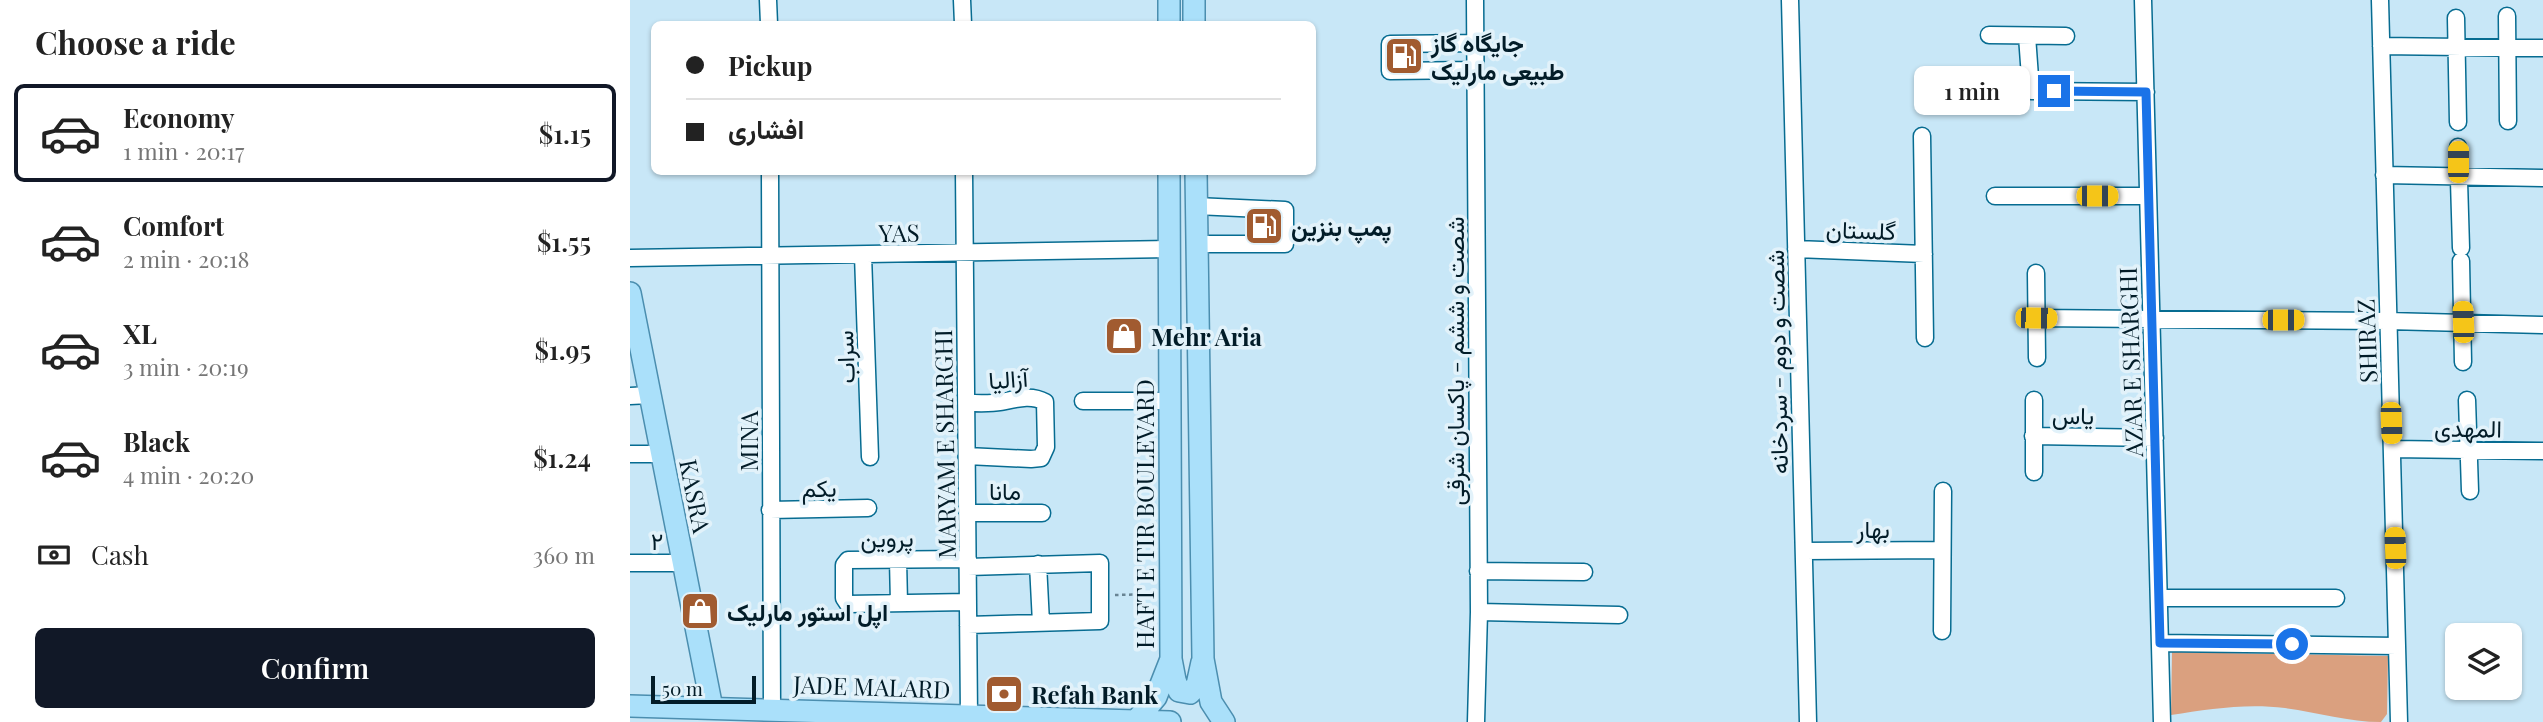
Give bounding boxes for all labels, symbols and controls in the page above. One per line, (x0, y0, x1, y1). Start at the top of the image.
text: Choose a ride (35, 20, 236, 63)
place label: جایگاه گاز طبیعی مارلیک (1430, 26, 1565, 87)
fuel station icon: جایگاه گاز طبیعی مارلیک (1383, 35, 1425, 77)
text: Pickup (728, 48, 812, 83)
callout: 1 min (1914, 66, 2030, 116)
text: 1 min (1944, 75, 2000, 106)
route end (2038, 75, 2070, 107)
text: Economy (123, 100, 234, 135)
icon: car (39, 102, 102, 165)
text: افشاری (728, 111, 804, 146)
text: $1.15 (539, 116, 591, 151)
text: 1 min · 20:17 (123, 135, 244, 166)
car (2448, 141, 2469, 183)
car (2077, 186, 2119, 207)
fuel station icon: پمپ بنزین (1243, 205, 1285, 247)
text: Comfort (123, 208, 224, 243)
icon: car (39, 210, 102, 273)
place label: پمپ بنزین (1291, 210, 1392, 244)
street label: گلستان (1825, 212, 1897, 246)
street label: YAS (877, 216, 920, 248)
street label: شصت و ششم - پاکسان شرقی (1438, 216, 1472, 506)
text: $1.55 (537, 224, 591, 259)
text: 2 min · 20:18 (123, 243, 250, 274)
street label: شصت و دوم - سردخانه (1758, 250, 1796, 474)
street label: AZAR E SHARGHI (2111, 266, 2149, 459)
street label: SHIRAZ (2349, 298, 2383, 384)
car (2452, 301, 2475, 343)
car (2015, 307, 2058, 329)
car (2263, 310, 2305, 331)
shop icon: Mehr Aria (1103, 315, 1145, 357)
text: XL (123, 316, 157, 351)
icon: car (39, 318, 102, 381)
place label: Mehr Aria (1151, 320, 1263, 352)
street label: MARYAM E SHARGHI (926, 329, 962, 559)
street label: سراب (827, 330, 862, 384)
text: $1.95 (534, 332, 591, 367)
text: 3 min · 20:19 (123, 351, 249, 382)
street label: آزالیا (987, 360, 1031, 396)
street label: HAFT E TIR BOULEVARD (1128, 379, 1160, 649)
street label: یاس (2052, 398, 2094, 430)
car (2380, 402, 2403, 444)
street label: MINA (732, 410, 764, 471)
street label: المهدی (2434, 410, 2502, 445)
text: Black (123, 424, 190, 459)
icon: car (39, 426, 102, 489)
text: $1.24 (533, 440, 591, 475)
street label: KASRA (673, 456, 719, 536)
text: 4 min · 20:20 (123, 459, 254, 490)
street label: یکم (801, 471, 837, 505)
street label: مانا (989, 474, 1021, 506)
street label: بهار (1855, 512, 1890, 545)
street label: پروین (860, 521, 914, 555)
street label: ۲ (650, 524, 664, 556)
car (2384, 527, 2407, 569)
icon: cash (35, 536, 73, 574)
text: Cash (91, 537, 149, 572)
text: 360 m (533, 539, 595, 570)
shop icon: اپل استور مارلیک (679, 590, 721, 632)
place label: اپل استور مارلیک (727, 595, 888, 629)
map controls (2445, 623, 2522, 700)
button: layers (2445, 623, 2522, 700)
button: Confirm (35, 628, 595, 708)
route start (2276, 628, 2308, 660)
street label: JADE MALARD (792, 667, 951, 705)
scale bar (651, 673, 756, 705)
bank icon: Refah Bank (983, 673, 1025, 715)
text: 50 m (662, 675, 703, 701)
place label: Refah Bank (1031, 678, 1159, 710)

